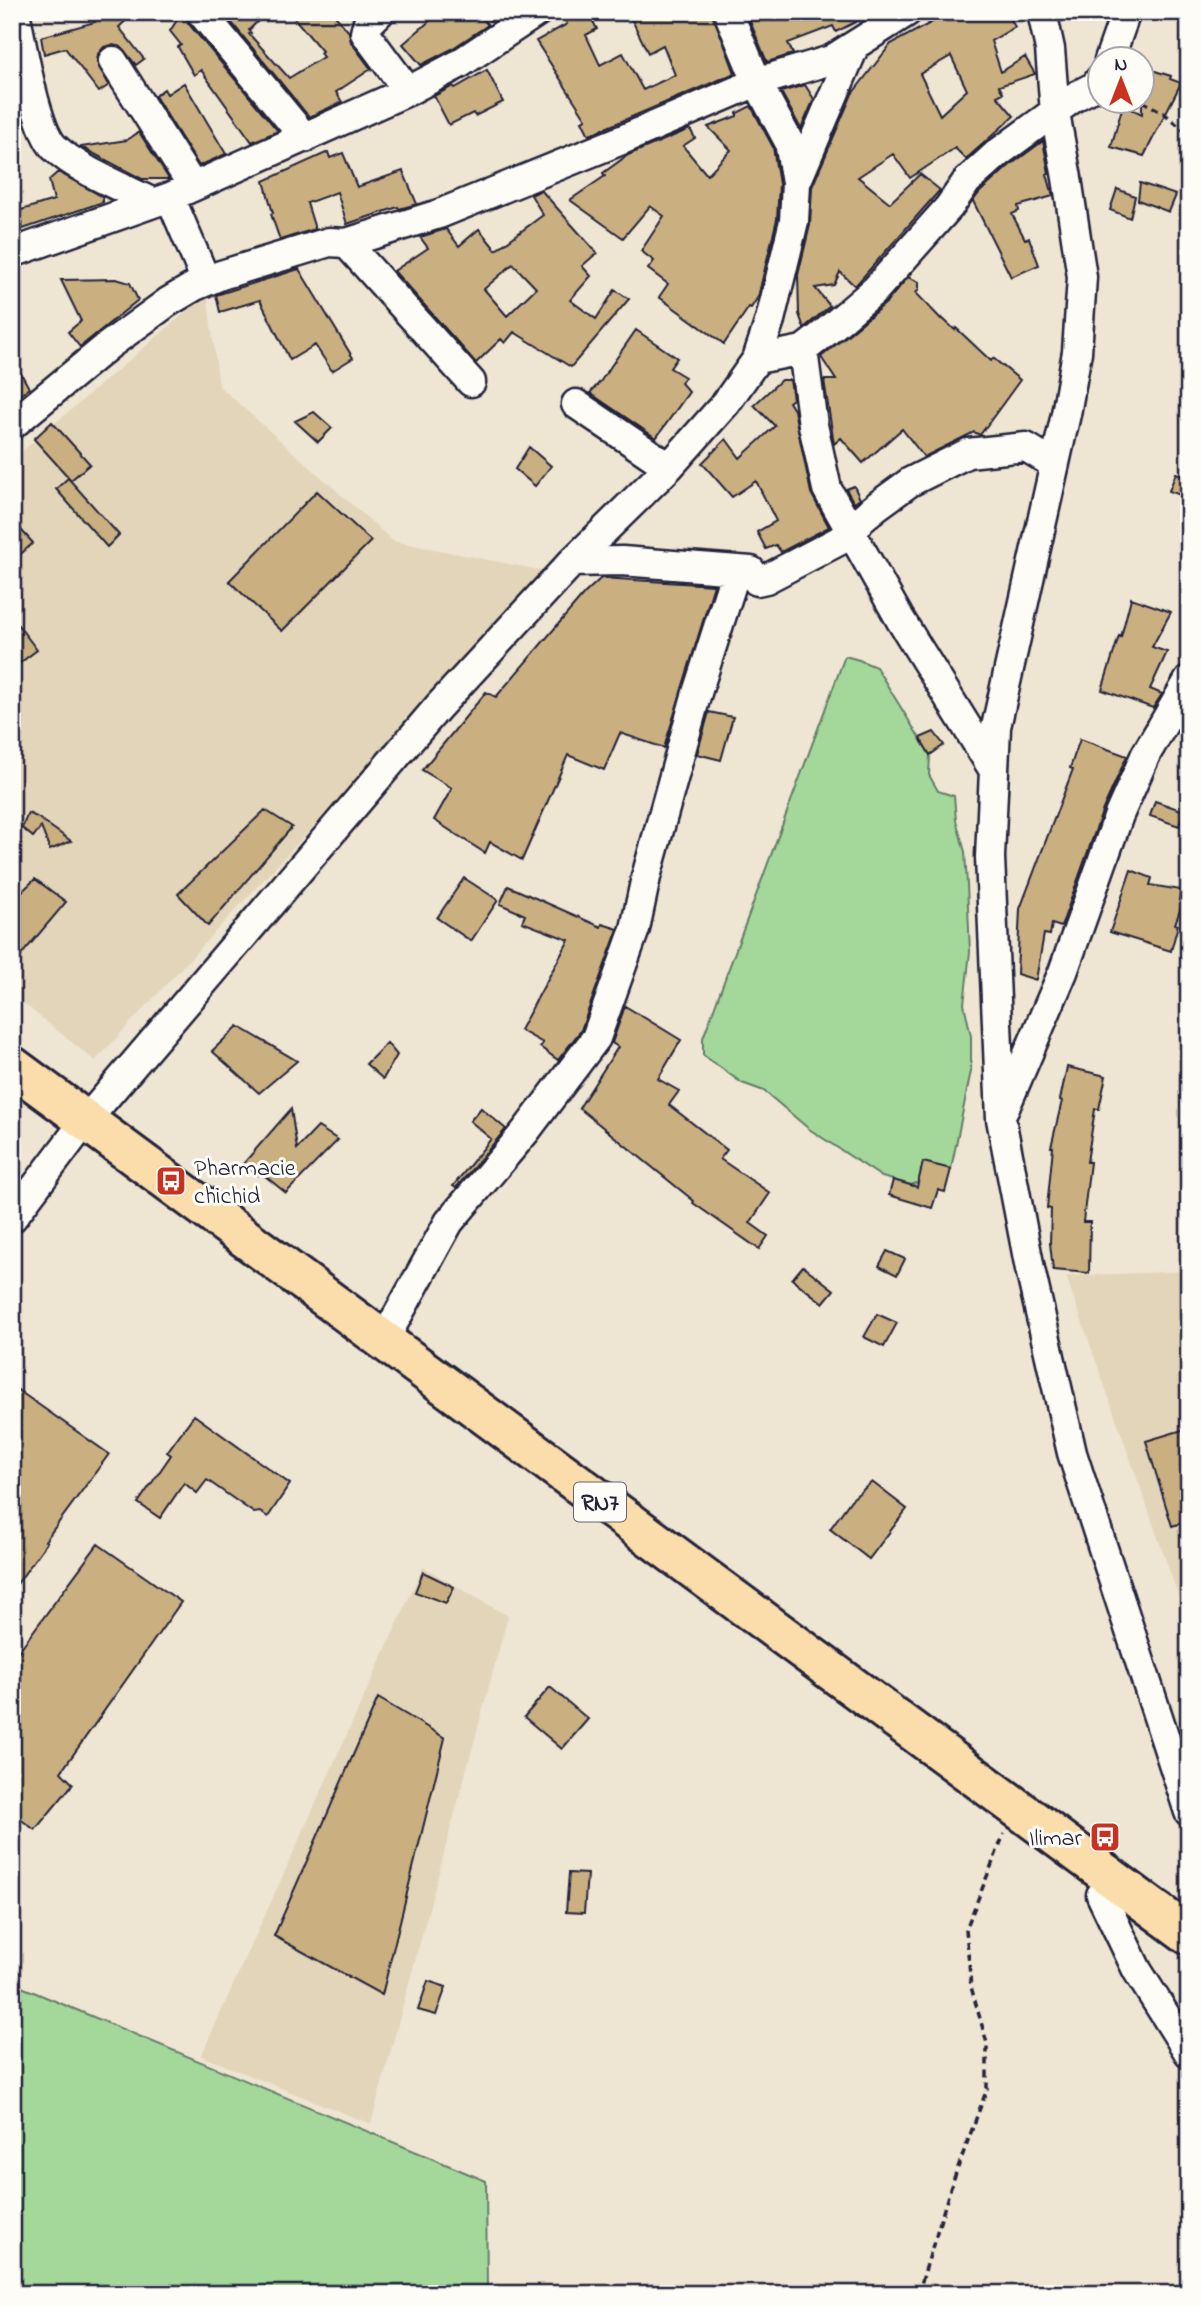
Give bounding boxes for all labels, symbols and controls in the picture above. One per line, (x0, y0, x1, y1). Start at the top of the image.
north arrow (1086, 46, 1156, 116)
text: N (1115, 52, 1128, 79)
place label: Pharmacie chichid (194, 1152, 296, 1215)
bus stop icon: Pharmacie chichid (154, 1164, 188, 1198)
road number: RN7 (574, 1483, 626, 1522)
bus stop icon: Ilimar (1088, 1820, 1122, 1854)
place label: Ilimar (1029, 1822, 1083, 1857)

